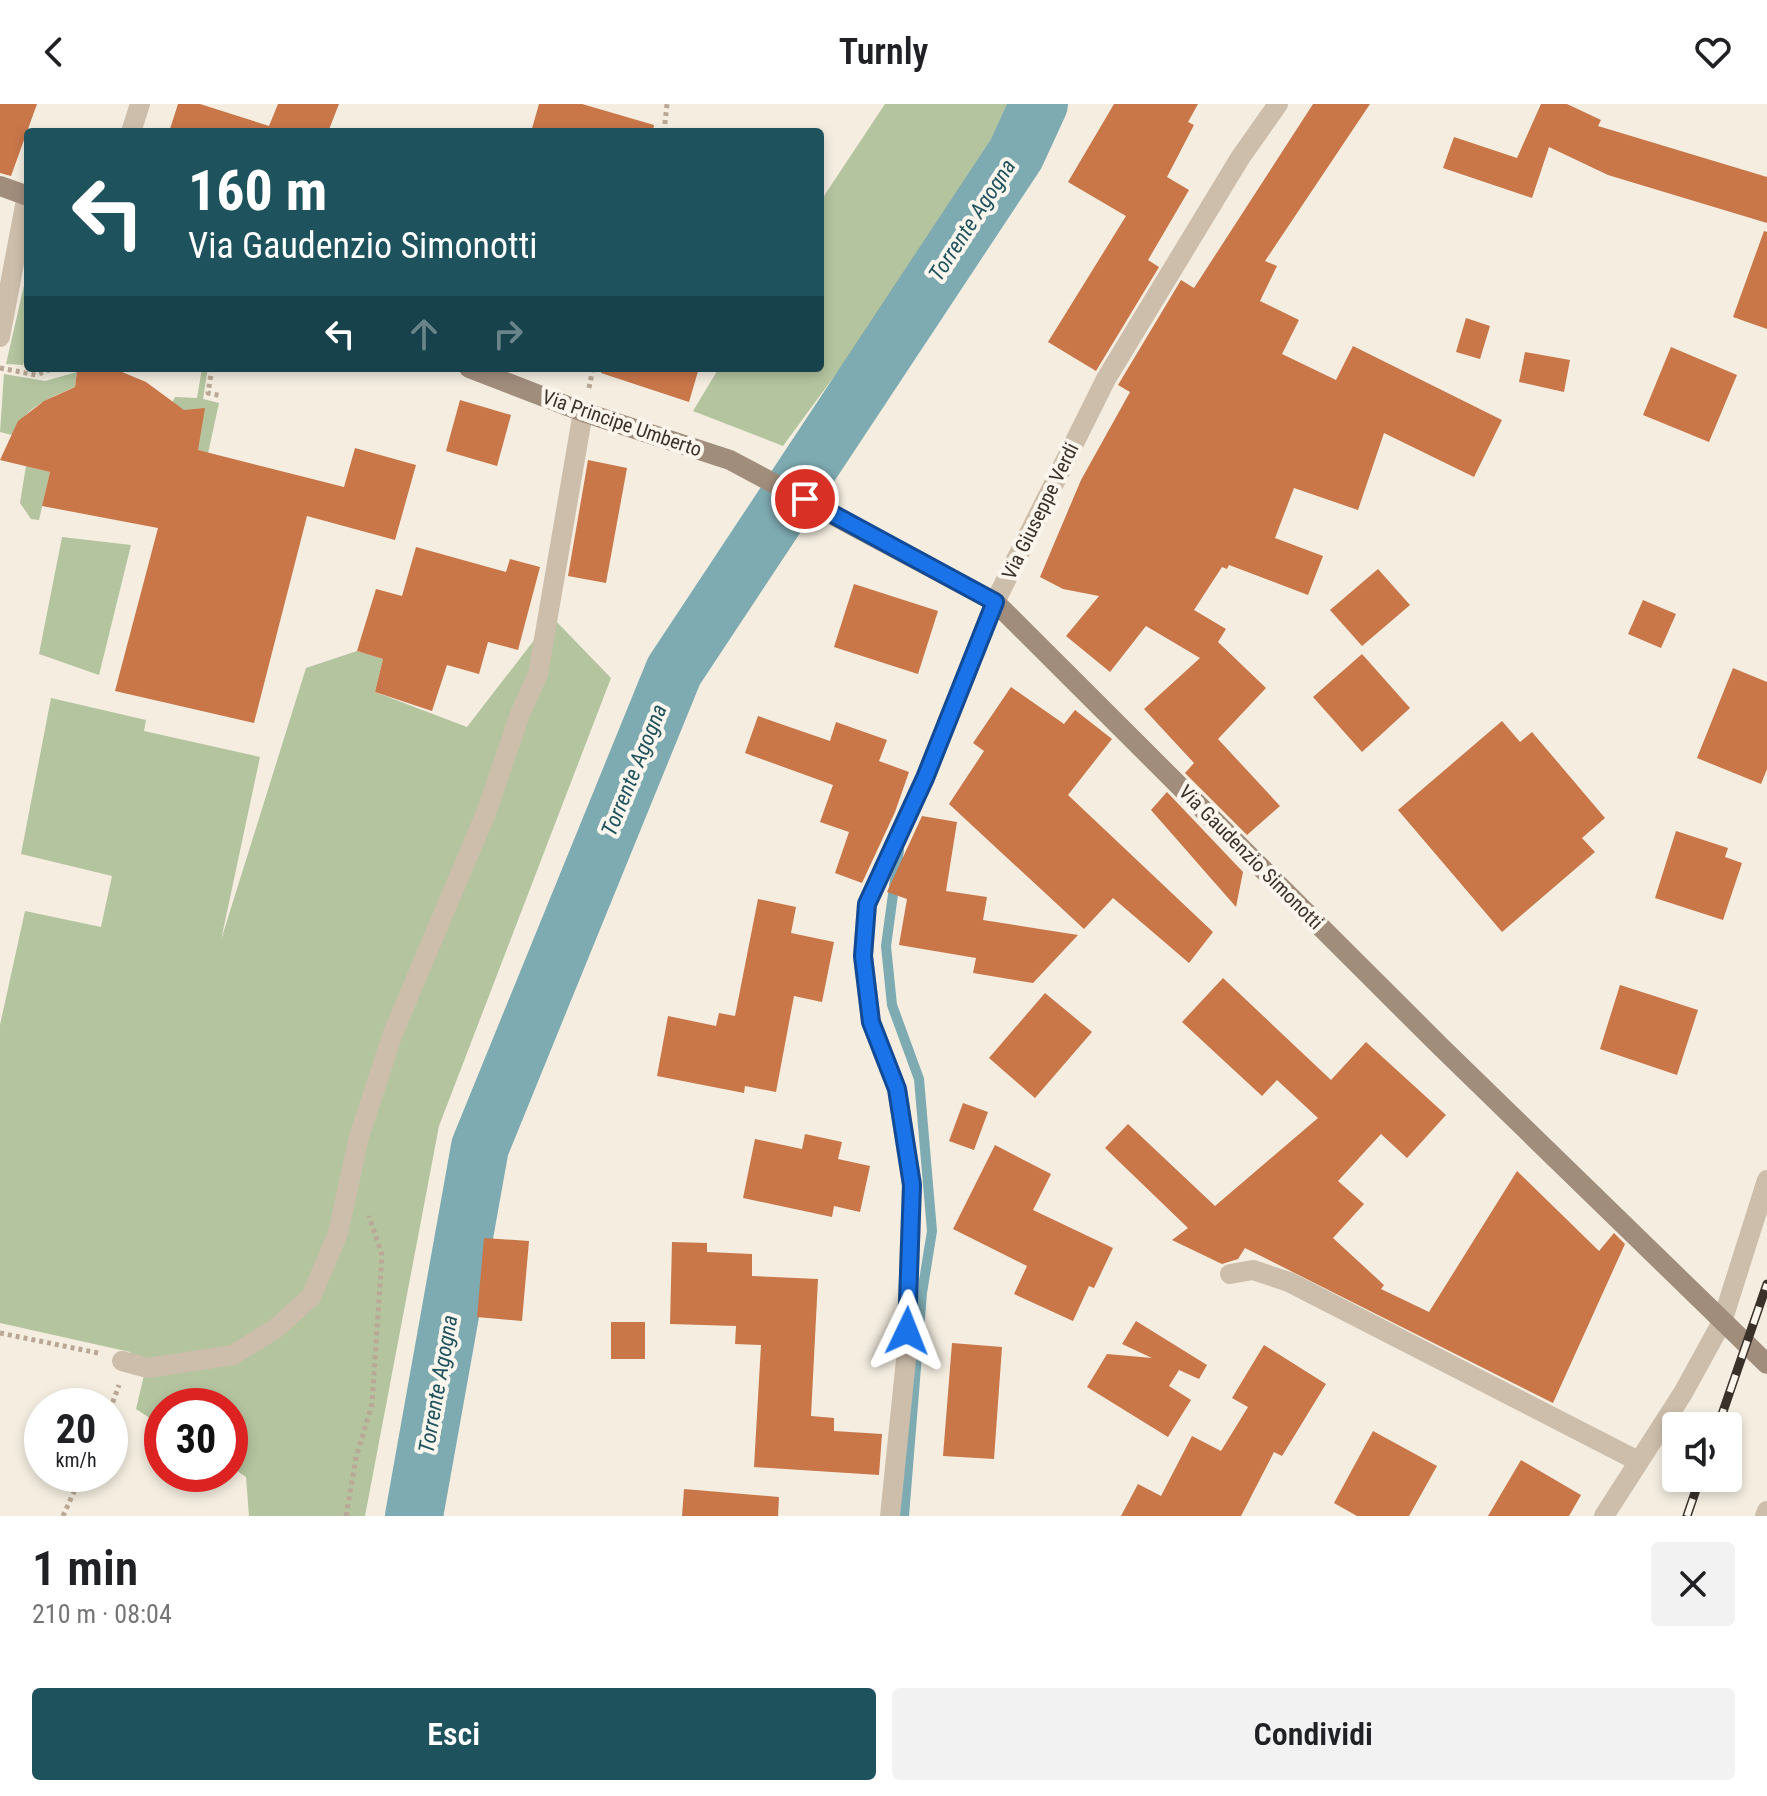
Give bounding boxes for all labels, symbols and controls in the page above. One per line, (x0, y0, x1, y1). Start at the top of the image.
icon: back (32, 30, 76, 74)
icon: heart (1691, 30, 1735, 74)
text: Turnly (839, 31, 928, 73)
water label: Torrente Agogna (923, 155, 1021, 285)
text: 160 m (188, 158, 327, 224)
icon: left (56, 160, 160, 264)
text: Via Gaudenzio Simonotti (188, 225, 538, 267)
icon: left (318, 312, 362, 356)
icon: ahead (402, 312, 446, 356)
icon: right (486, 312, 530, 356)
street label: Via Principe Umberto (539, 384, 705, 462)
street label: Via Giuseppe Verdi (997, 439, 1083, 583)
pin (771, 465, 839, 533)
icon: arrive (783, 477, 827, 521)
water label: Torrente Agogna (596, 700, 672, 840)
street label: Via Gaudenzio Simonotti (1174, 780, 1328, 934)
position arrow (865, 1289, 949, 1373)
water label: Torrente Agogna (414, 1313, 462, 1455)
speed limit sign: 30 (144, 1388, 248, 1492)
text: 20 (56, 1406, 96, 1453)
map controls (1662, 1412, 1742, 1492)
button: sound (1662, 1412, 1742, 1492)
text: km/h (55, 1448, 97, 1472)
text: 1 min (32, 1540, 138, 1597)
button: close (1651, 1542, 1735, 1626)
text: 210 m · 08:04 (32, 1599, 172, 1629)
button: Esci (32, 1688, 876, 1780)
button: Condividi (892, 1688, 1735, 1780)

